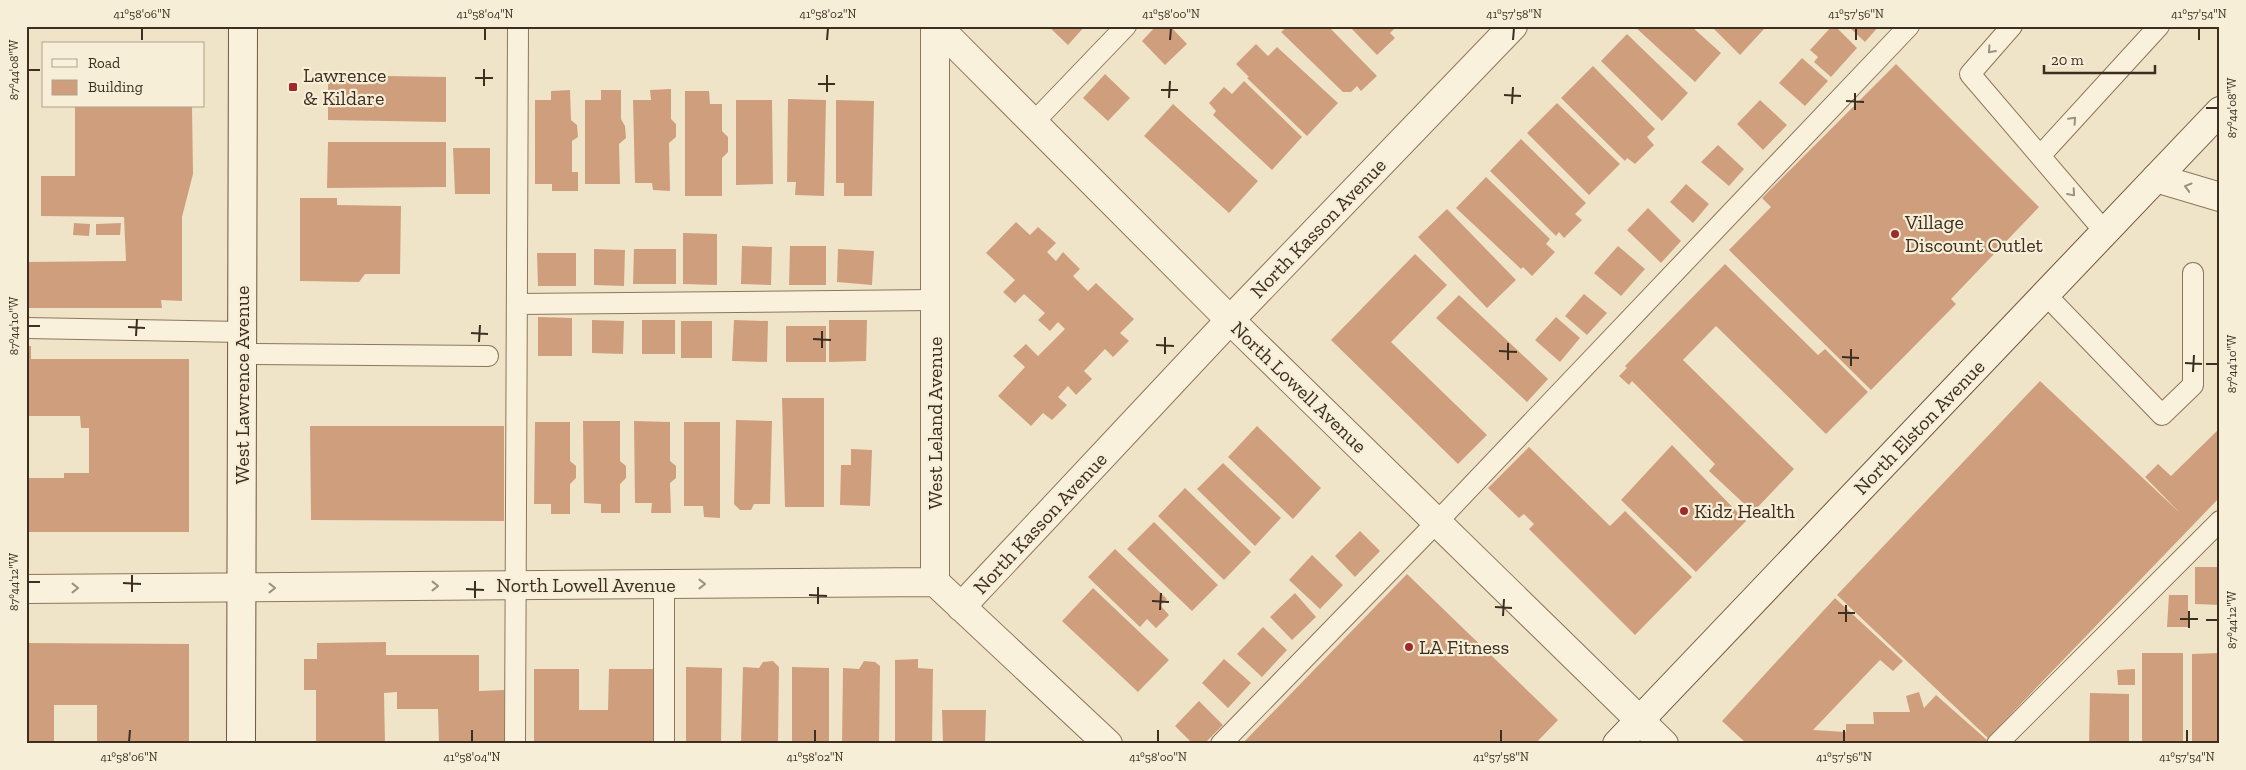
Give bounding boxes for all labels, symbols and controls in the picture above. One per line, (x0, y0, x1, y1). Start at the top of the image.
text: 41°58'06"N (113, 7, 171, 21)
text: 41°58'04"N (457, 7, 514, 21)
text: 41°58'02"N (800, 7, 857, 21)
text: 41°58'00"N (1142, 7, 1200, 21)
text: 41°57'58"N (1486, 7, 1542, 21)
text: 41°57'56"N (1828, 7, 1884, 21)
text: 41°57'54"N (2171, 7, 2227, 21)
text: 87°44'08"W (7, 39, 21, 100)
legend (42, 42, 205, 108)
scale bar (2044, 42, 2155, 74)
one-way arrow (1988, 45, 1997, 54)
text: 20 m (2051, 51, 2084, 69)
text: Road (88, 54, 121, 72)
place label: Lawrence & Kildare (303, 63, 386, 110)
text: 87°44'08"W (2225, 77, 2239, 138)
text: Building (88, 78, 143, 96)
marker: Lawrence & Kildare (287, 81, 299, 93)
one-way arrow (2067, 116, 2076, 125)
street label: North Kasson Avenue (1245, 153, 1391, 303)
one-way arrow (2184, 183, 2193, 193)
one-way arrow (2066, 187, 2075, 196)
place label: Village Discount Outlet (1904, 210, 2044, 257)
marker: Village Discount Outlet (1889, 228, 1901, 240)
street label: West Lawrence Avenue (230, 286, 254, 484)
text: 87°44'10"W (7, 296, 21, 355)
street label: North Lowell Avenue (1226, 316, 1372, 458)
text: 87°44'10"W (2225, 334, 2239, 393)
street label: West Leland Avenue (923, 337, 947, 509)
street label: North Elston Avenue (1848, 355, 1990, 499)
street label: North Kasson Avenue (968, 447, 1112, 599)
place label: Kidz Health (1694, 499, 1796, 523)
marker: Kidz Health (1678, 505, 1690, 517)
text: 87°44'12"W (7, 552, 21, 611)
street label: North Lowell Avenue (496, 573, 676, 597)
one-way arrow (699, 579, 707, 589)
one-way arrow (432, 581, 439, 591)
one-way arrow (269, 582, 277, 593)
one-way arrow (72, 583, 79, 593)
text: 87°44'12"W (2225, 590, 2239, 649)
place label: LA Fitness (1419, 635, 1509, 659)
marker: LA Fitness (1403, 641, 1415, 653)
text: 41°58'06"N (100, 750, 158, 764)
text: 41°58'04"N (444, 750, 501, 764)
text: 41°58'02"N (787, 750, 844, 764)
text: 41°58'00"N (1129, 750, 1187, 764)
text: 41°57'58"N (1473, 750, 1529, 764)
text: 41°57'56"N (1816, 750, 1872, 764)
text: 41°57'54"N (2159, 750, 2215, 764)

